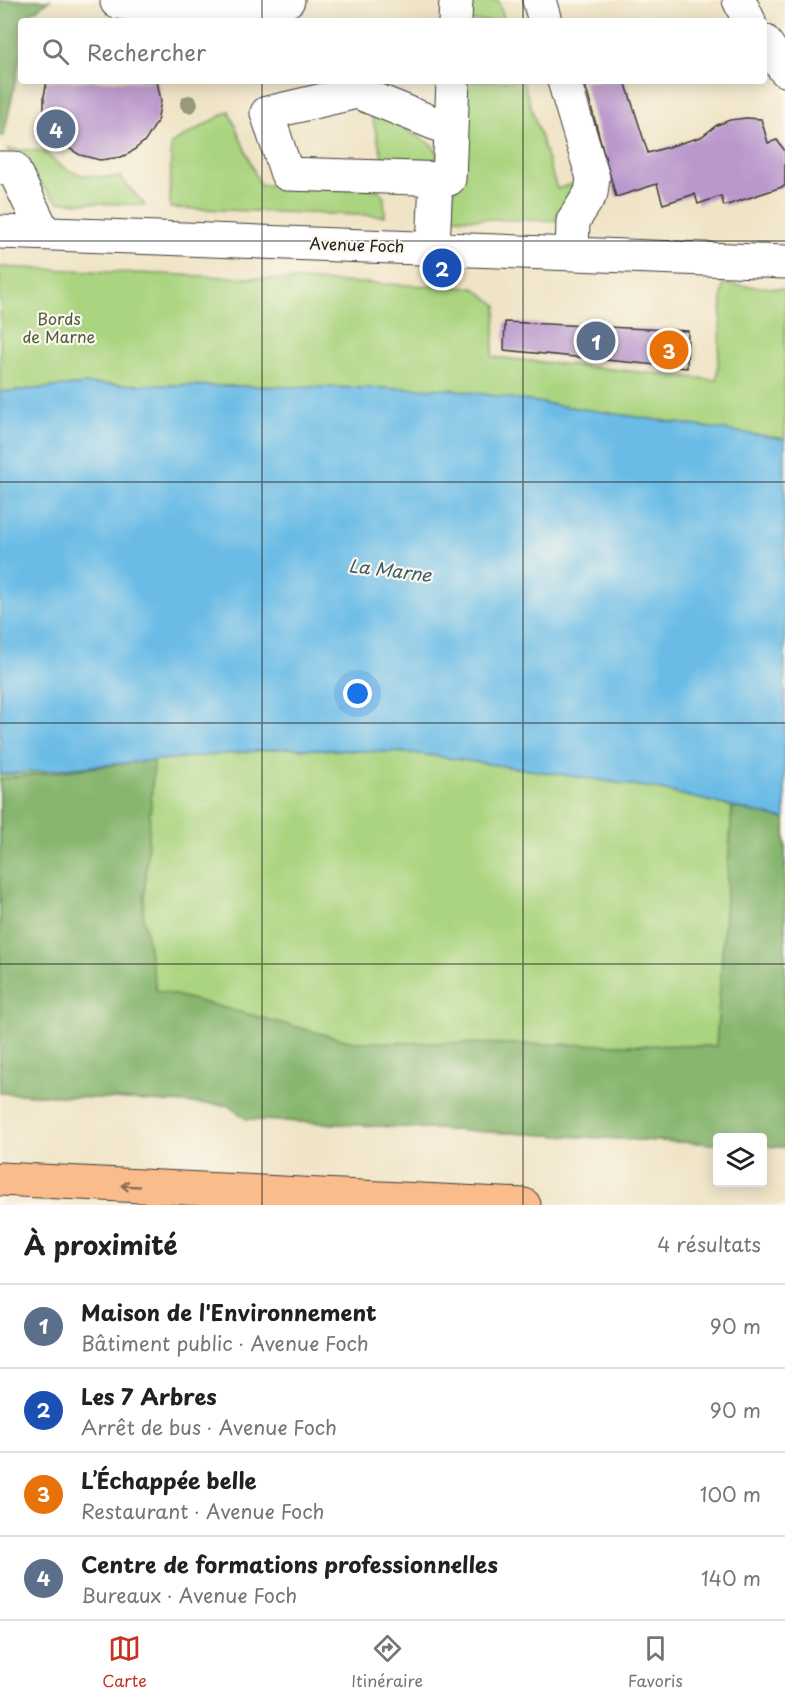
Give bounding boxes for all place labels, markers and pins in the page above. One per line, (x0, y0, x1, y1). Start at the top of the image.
pin: 4 (36, 106, 76, 152)
pin: 2 (422, 246, 462, 290)
pin: 1 (576, 318, 616, 364)
pin: 3 (650, 328, 688, 372)

